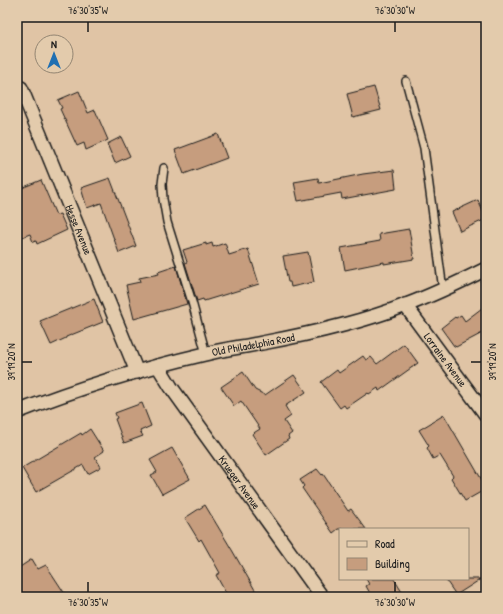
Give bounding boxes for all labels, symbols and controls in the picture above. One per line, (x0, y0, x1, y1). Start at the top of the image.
text: 76°30'35"W (68, 4, 109, 17)
text: 76°30'30"W (375, 4, 416, 17)
north arrow (34, 34, 74, 74)
text: N (51, 37, 57, 51)
street label: Hesse Avenue (62, 202, 96, 257)
street label: Old Philadelphia Road (210, 330, 296, 359)
street label: Lorraine Avenue (421, 330, 470, 390)
text: 39°19'20"N (5, 344, 18, 380)
text: 39°19'20"N (486, 344, 499, 380)
street label: Krueger Avenue (215, 453, 264, 512)
legend (339, 528, 469, 580)
text: Road (375, 535, 395, 552)
text: Building (375, 555, 410, 572)
text: 76°30'35"W (68, 596, 109, 609)
text: 76°30'30"W (375, 596, 416, 609)

